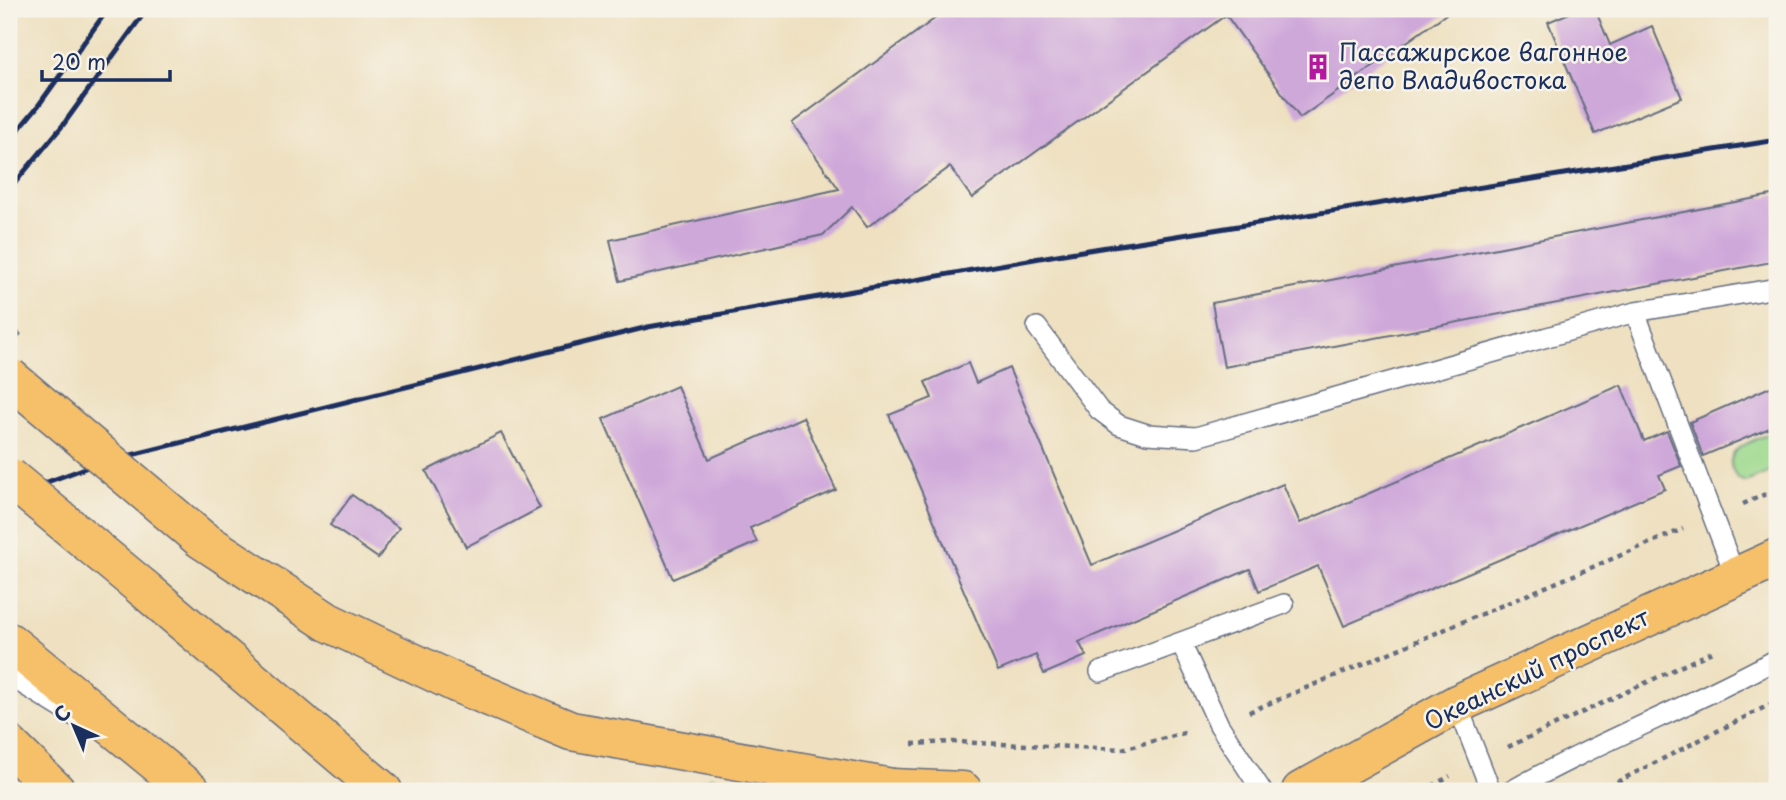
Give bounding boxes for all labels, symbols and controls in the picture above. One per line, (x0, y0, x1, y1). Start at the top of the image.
place label: Пассажирское вагонное депо Владивостока (1339, 33, 1628, 97)
scale bar (42, 38, 170, 82)
text: 20 m (52, 45, 106, 77)
building icon: Пассажирское вагонное депо Владивостока (1303, 52, 1333, 82)
street label: Океанский проспект (1418, 598, 1655, 738)
north arrow (38, 692, 108, 762)
text: С (47, 698, 76, 728)

